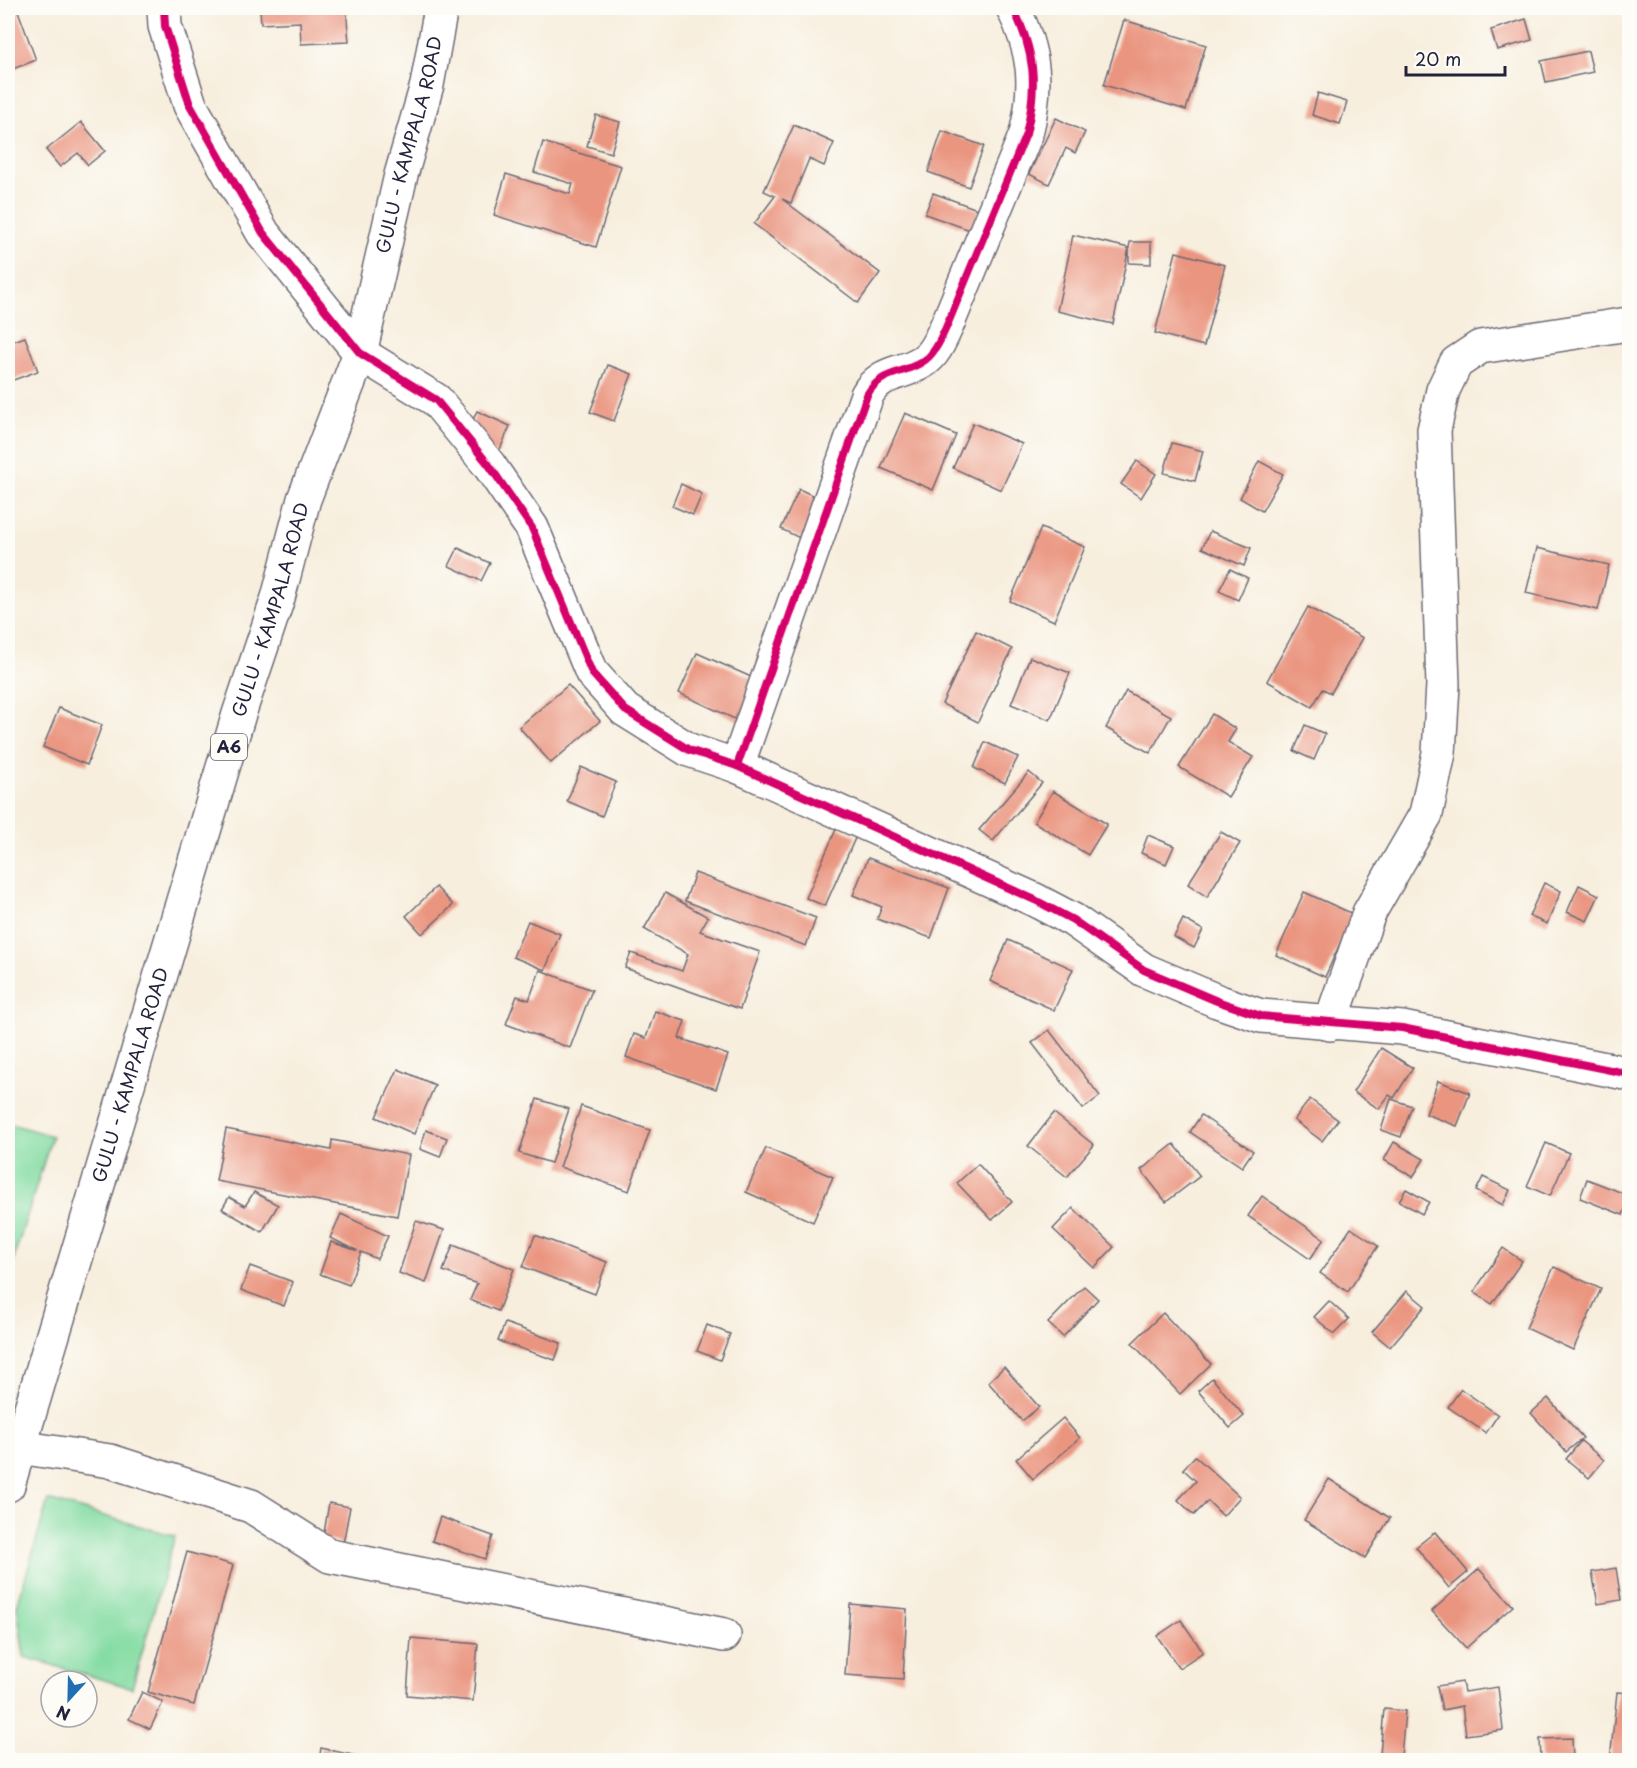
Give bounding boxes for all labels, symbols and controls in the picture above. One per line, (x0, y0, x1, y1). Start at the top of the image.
street label: GULU - KAMPALA ROAD (368, 34, 448, 256)
scale bar (1406, 39, 1505, 77)
text: 20 m (1415, 45, 1461, 72)
street label: GULU - KAMPALA ROAD (224, 499, 315, 720)
road number: A6 (211, 734, 247, 760)
street label: GULU - KAMPALA ROAD (84, 964, 174, 1185)
north arrow (39, 1669, 99, 1729)
text: N (53, 1700, 73, 1727)

